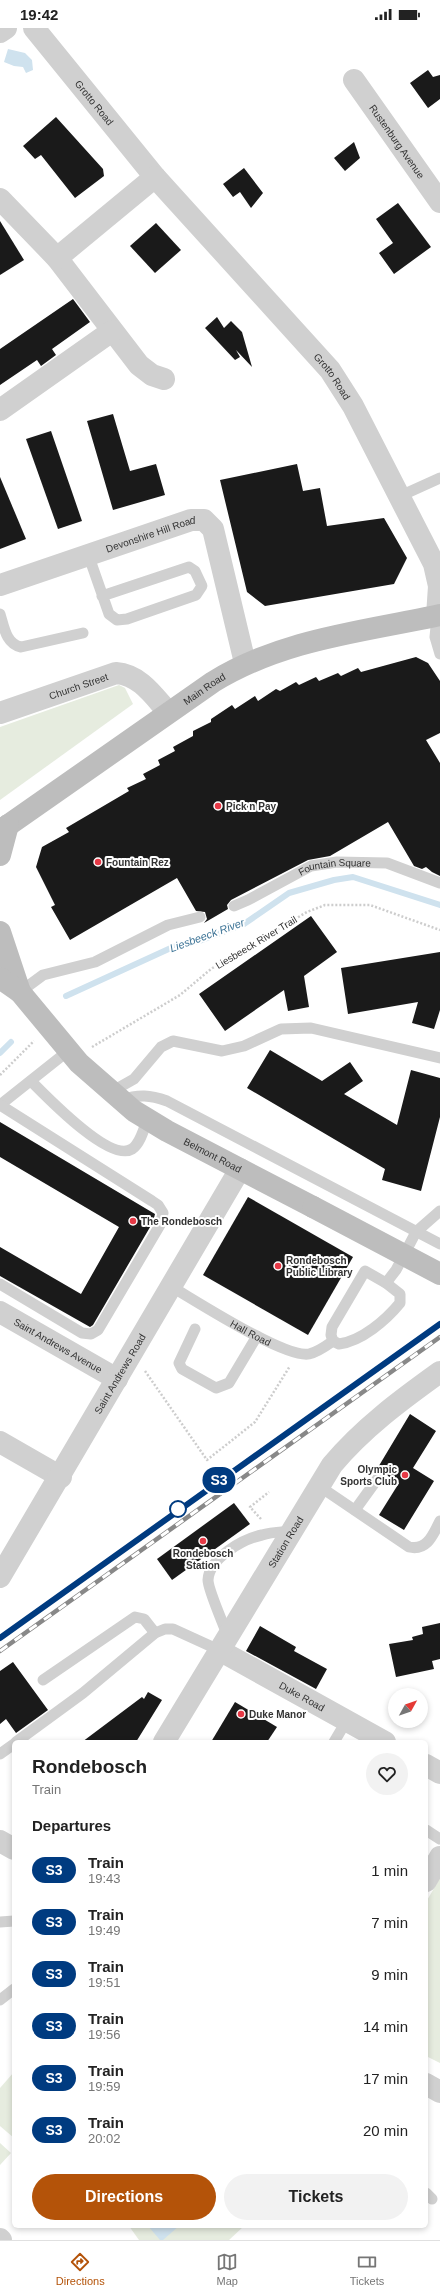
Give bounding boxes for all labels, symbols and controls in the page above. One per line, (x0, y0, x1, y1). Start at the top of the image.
text: 19:42 (20, 6, 58, 23)
street label: Grotto Road (73, 78, 116, 127)
street label: Rustenburg Avenue (367, 103, 427, 181)
street label: Grotto Road (312, 351, 352, 402)
street label: Devonshire Hill Road (104, 515, 195, 555)
street label: Church Street (48, 671, 110, 702)
street label: Main Road (181, 671, 227, 707)
marker: Pick n Pay (213, 801, 223, 811)
place label: Pick n Pay (226, 801, 276, 812)
marker: Fountain Rez (93, 857, 103, 867)
place label: Fountain Rez (106, 857, 169, 868)
street label: Fountain Square (296, 857, 371, 878)
street label: Liesbeeck River Trail (214, 914, 299, 971)
water label: Liesbeeck River (168, 916, 247, 954)
street label: Belmont Road (182, 1136, 243, 1175)
marker: The Rondebosch (128, 1216, 138, 1226)
place label: The Rondebosch (141, 1216, 222, 1227)
place label: Rondebosch Public Library (286, 1255, 353, 1278)
marker: Rondebosch Public Library (273, 1261, 283, 1271)
street label: Saint Andrews Avenue (12, 1316, 104, 1376)
street label: Hall Road (228, 1318, 273, 1348)
street label: Saint Andrews Road (92, 1332, 148, 1416)
place label: Olympic Sports Club (340, 1464, 397, 1487)
line badge: S3 (201, 1467, 237, 1493)
marker: Olympic Sports Club (400, 1470, 410, 1480)
text: S3 (210, 1472, 228, 1488)
unlabelled marker (169, 1500, 187, 1518)
street label: Station Road (266, 1515, 305, 1570)
marker: Rondebosch Station (198, 1536, 208, 1546)
place label: Rondebosch Station (173, 1548, 233, 1571)
street label: Duke Road (277, 1680, 326, 1713)
north arrow (388, 1688, 428, 1728)
map controls (388, 1688, 428, 1728)
marker: Duke Manor (236, 1709, 246, 1719)
place label: Duke Manor (249, 1709, 306, 1720)
button: heart (366, 1753, 408, 1795)
text: Rondebosch (32, 1756, 147, 1777)
text: Train (32, 1782, 61, 1797)
text: Departures (32, 1817, 111, 1834)
text: Train (88, 1854, 124, 1871)
text: S3 (45, 1862, 63, 1878)
text: 1 min (371, 1862, 408, 1879)
text: 19:43 (88, 1871, 121, 1886)
text: Train (88, 1906, 124, 1923)
text: S3 (45, 1914, 63, 1930)
text: 7 min (371, 1914, 408, 1931)
text: 19:49 (88, 1923, 121, 1938)
text: Train (88, 1958, 124, 1975)
text: S3 (45, 1966, 63, 1982)
text: 9 min (371, 1966, 408, 1983)
text: 19:51 (88, 1975, 121, 1990)
text: Train (88, 2010, 124, 2027)
text: S3 (45, 2018, 63, 2034)
text: 14 min (363, 2018, 408, 2035)
text: 19:56 (88, 2027, 121, 2042)
text: Train (88, 2062, 124, 2079)
text: S3 (45, 2070, 63, 2086)
text: 17 min (363, 2070, 408, 2087)
text: 19:59 (88, 2079, 121, 2094)
text: Train (88, 2114, 124, 2131)
text: S3 (45, 2122, 63, 2138)
text: 20 min (363, 2122, 408, 2139)
text: 20:02 (88, 2131, 121, 2146)
button: Directions (32, 2174, 216, 2220)
button: Tickets (224, 2174, 408, 2220)
tab: Directions (56, 2251, 105, 2287)
tab: Map (216, 2251, 238, 2287)
tab: Tickets (350, 2251, 384, 2287)

